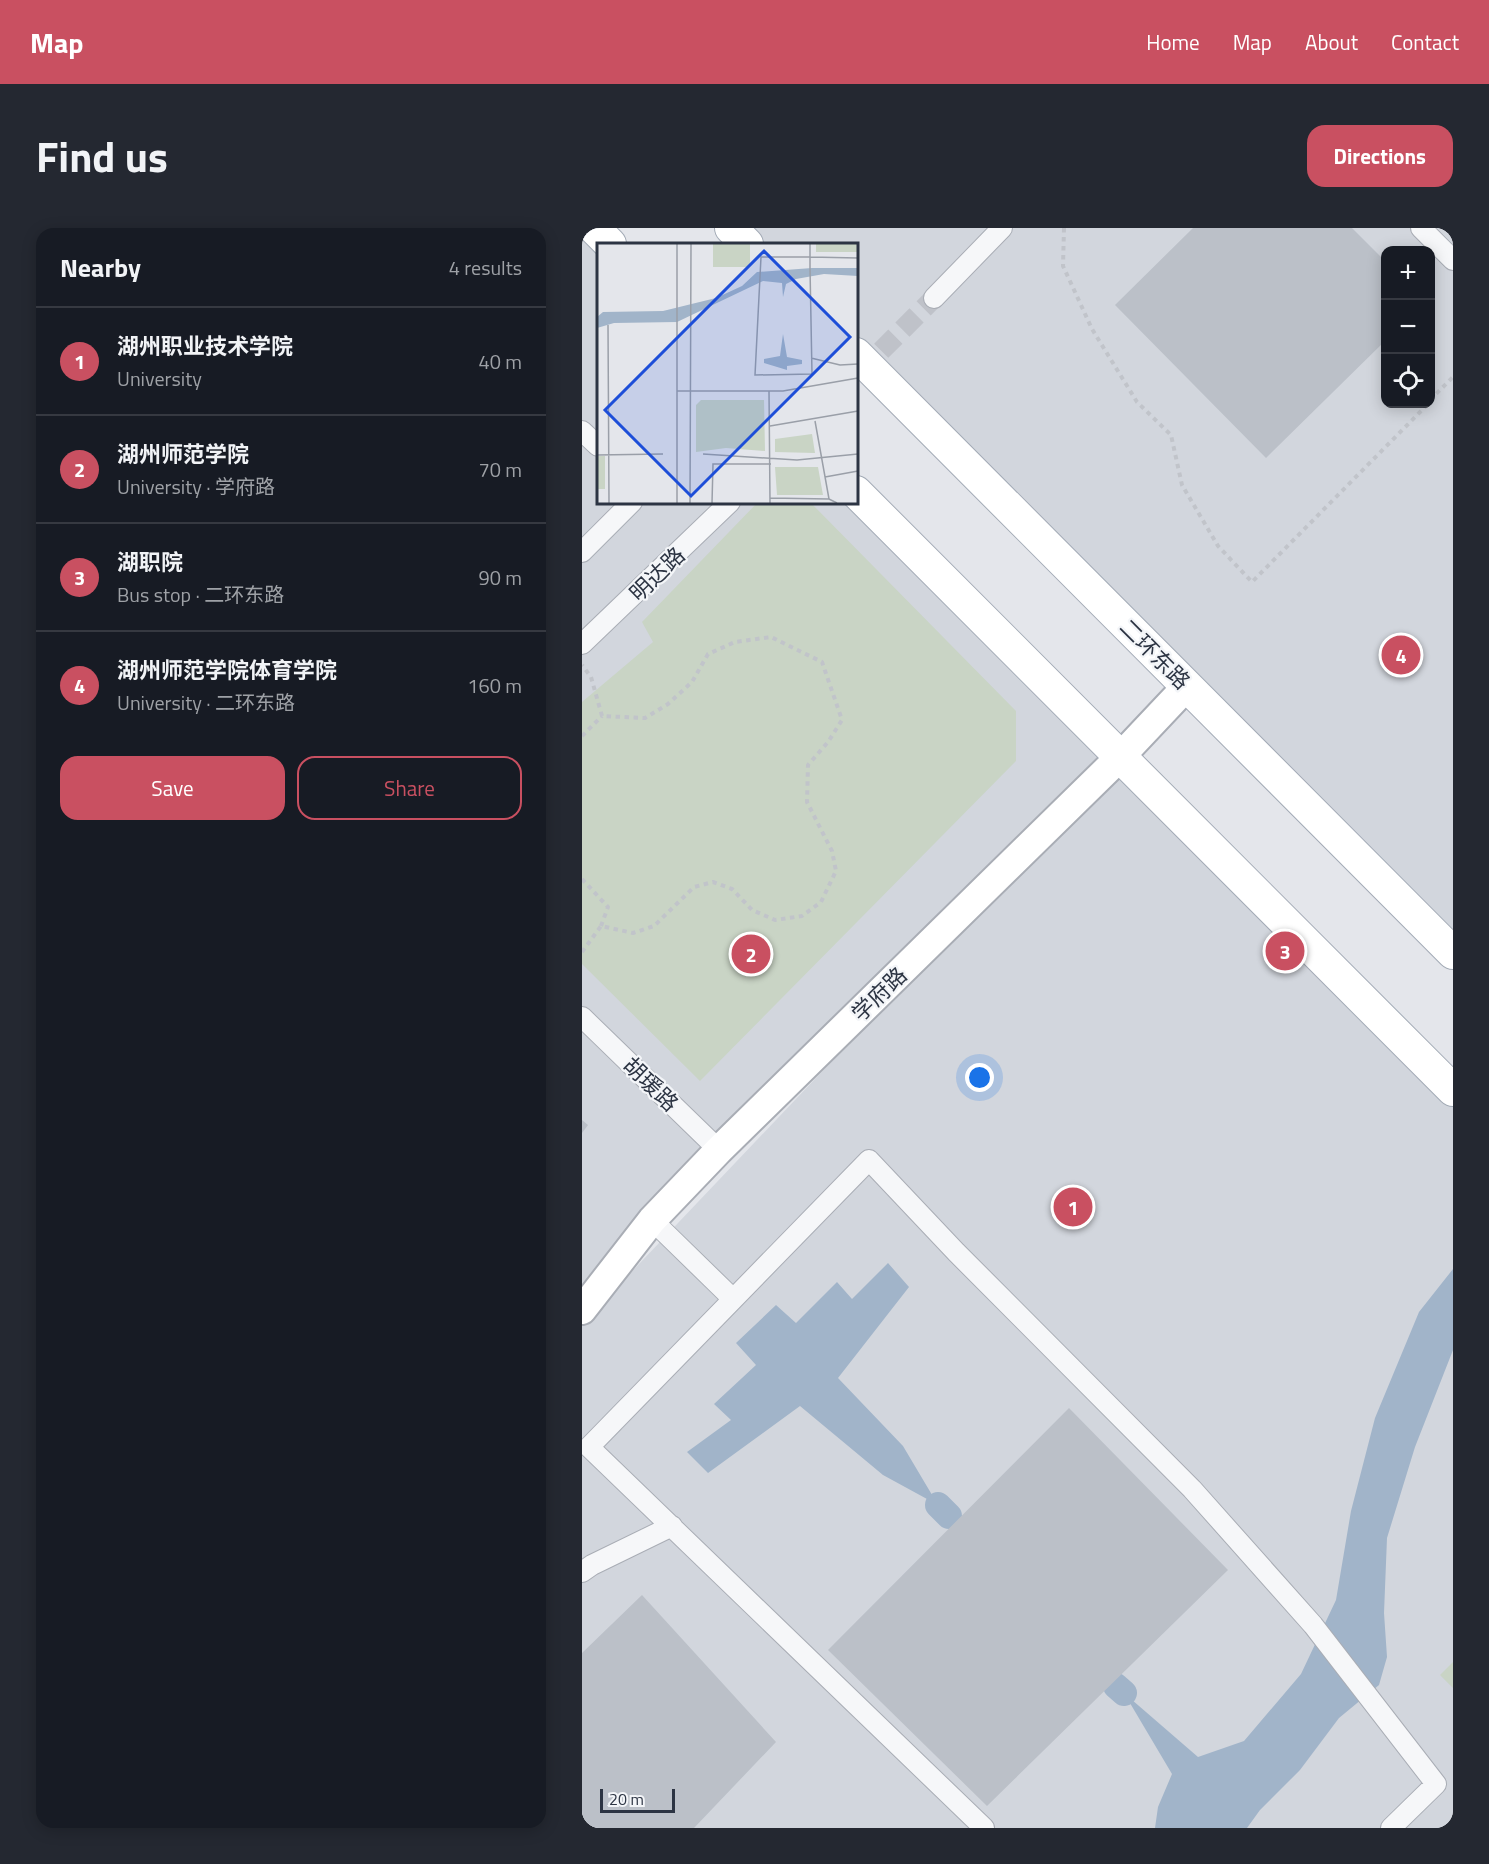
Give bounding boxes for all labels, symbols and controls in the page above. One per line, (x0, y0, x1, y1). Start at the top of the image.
text: Map (30, 21, 84, 64)
text: Home (1146, 26, 1200, 58)
text: Map (1233, 26, 1272, 58)
text: About (1305, 26, 1358, 58)
text: Contact (1391, 26, 1459, 58)
text: Find us (36, 124, 168, 188)
button: Directions (1307, 125, 1453, 187)
inset map (597, 243, 858, 504)
map controls (1381, 246, 1435, 408)
button: + (1381, 246, 1435, 300)
text: Nearby (60, 248, 141, 287)
text: 4 results (449, 252, 522, 283)
button: − (1381, 300, 1435, 354)
text: 湖州职业技术学院 (117, 329, 293, 363)
text: 1 (74, 346, 85, 377)
text: 40 m (478, 346, 522, 377)
button: locate (1381, 354, 1435, 408)
text: University (117, 363, 202, 394)
text: 湖州师范学院 (117, 437, 249, 471)
text: 2 (74, 454, 85, 485)
text: 70 m (478, 454, 522, 485)
text: University · 学府路 (117, 471, 275, 502)
street label: 明达路 (621, 539, 693, 609)
text: 湖职院 (117, 545, 183, 579)
text: 3 (74, 562, 85, 593)
text: 90 m (478, 562, 522, 593)
text: Bus stop · 二环东路 (117, 579, 284, 610)
street label: 二环东路 (1112, 611, 1198, 697)
pin: 4 (1382, 632, 1420, 678)
text: 湖州师范学院体育学院 (117, 653, 337, 687)
text: 4 (74, 670, 85, 701)
text: 160 m (467, 670, 522, 701)
text: University · 二环东路 (117, 687, 295, 718)
button: Save (60, 756, 285, 820)
button: Share (297, 756, 522, 820)
pin: 3 (1266, 928, 1304, 974)
pin: 2 (732, 932, 770, 976)
street label: 学府路 (843, 959, 915, 1029)
street label: 胡瑗路 (615, 1049, 687, 1119)
your location (965, 1063, 994, 1092)
pin: 1 (1054, 1184, 1092, 1230)
scale bar (600, 1786, 675, 1814)
text: 20 m (609, 1787, 644, 1811)

